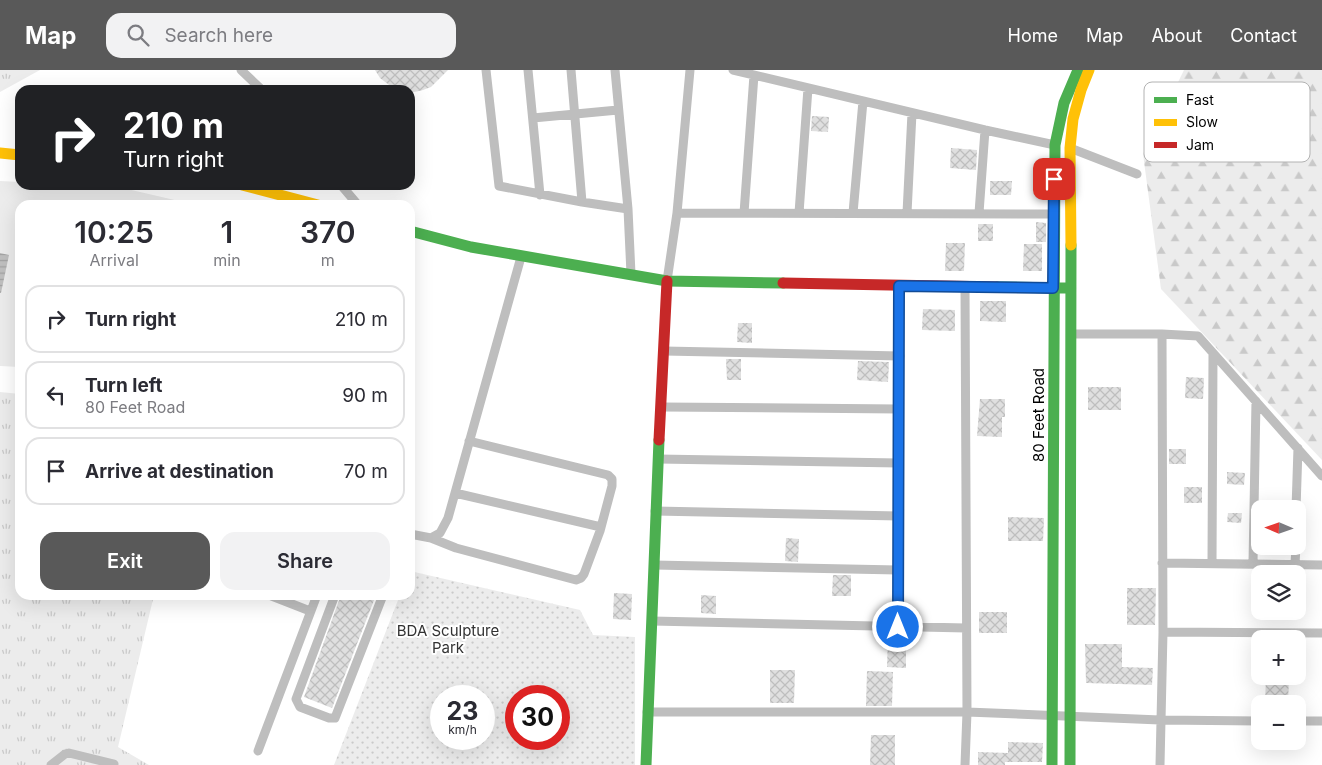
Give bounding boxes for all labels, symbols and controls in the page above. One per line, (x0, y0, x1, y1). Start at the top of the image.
search box (106, 13, 456, 58)
text: Map (25, 21, 76, 50)
icon: search (124, 21, 152, 49)
text: Search here (164, 24, 273, 47)
text: Home (1008, 25, 1058, 46)
text: Map (1086, 25, 1123, 46)
text: About (1151, 25, 1202, 46)
text: Contact (1230, 25, 1297, 46)
legend (1144, 82, 1310, 162)
text: Fast (1186, 91, 1214, 108)
text: 210 m (123, 104, 224, 146)
icon: right (40, 105, 105, 170)
text: Slow (1186, 113, 1218, 130)
text: Jam (1186, 136, 1214, 153)
text: Turn right (123, 146, 224, 172)
pin (1033, 158, 1075, 200)
icon: arrive (1040, 165, 1068, 193)
text: 10:25 (74, 214, 154, 250)
text: 1 (221, 214, 233, 250)
text: 370 (300, 214, 356, 250)
text: Arrival (90, 250, 139, 270)
text: min (213, 250, 241, 270)
text: m (321, 250, 335, 270)
icon: right (42, 305, 70, 333)
text: Turn right (85, 308, 176, 331)
text: 210 m (335, 308, 388, 331)
street label: 80 Feet Road (1029, 368, 1048, 462)
text: Turn left (85, 374, 163, 397)
icon: left (42, 381, 70, 409)
text: 90 m (342, 384, 388, 407)
text: 80 Feet Road (85, 397, 185, 417)
icon: arrive (42, 457, 70, 485)
text: Arrive at destination (85, 460, 274, 483)
text: 70 m (344, 460, 388, 483)
north arrow (1251, 500, 1306, 555)
map controls (1251, 500, 1306, 750)
button: Exit (40, 532, 210, 590)
button: Share (220, 532, 390, 590)
button: layers (1251, 565, 1306, 620)
position arrow (871, 600, 923, 652)
park label: BDA Sculpture Park (397, 621, 499, 657)
button: + (1251, 630, 1306, 685)
speed limit sign: 30 (505, 685, 570, 750)
button: − (1251, 695, 1306, 750)
text: 23 (447, 696, 478, 726)
text: km/h (448, 722, 477, 737)

